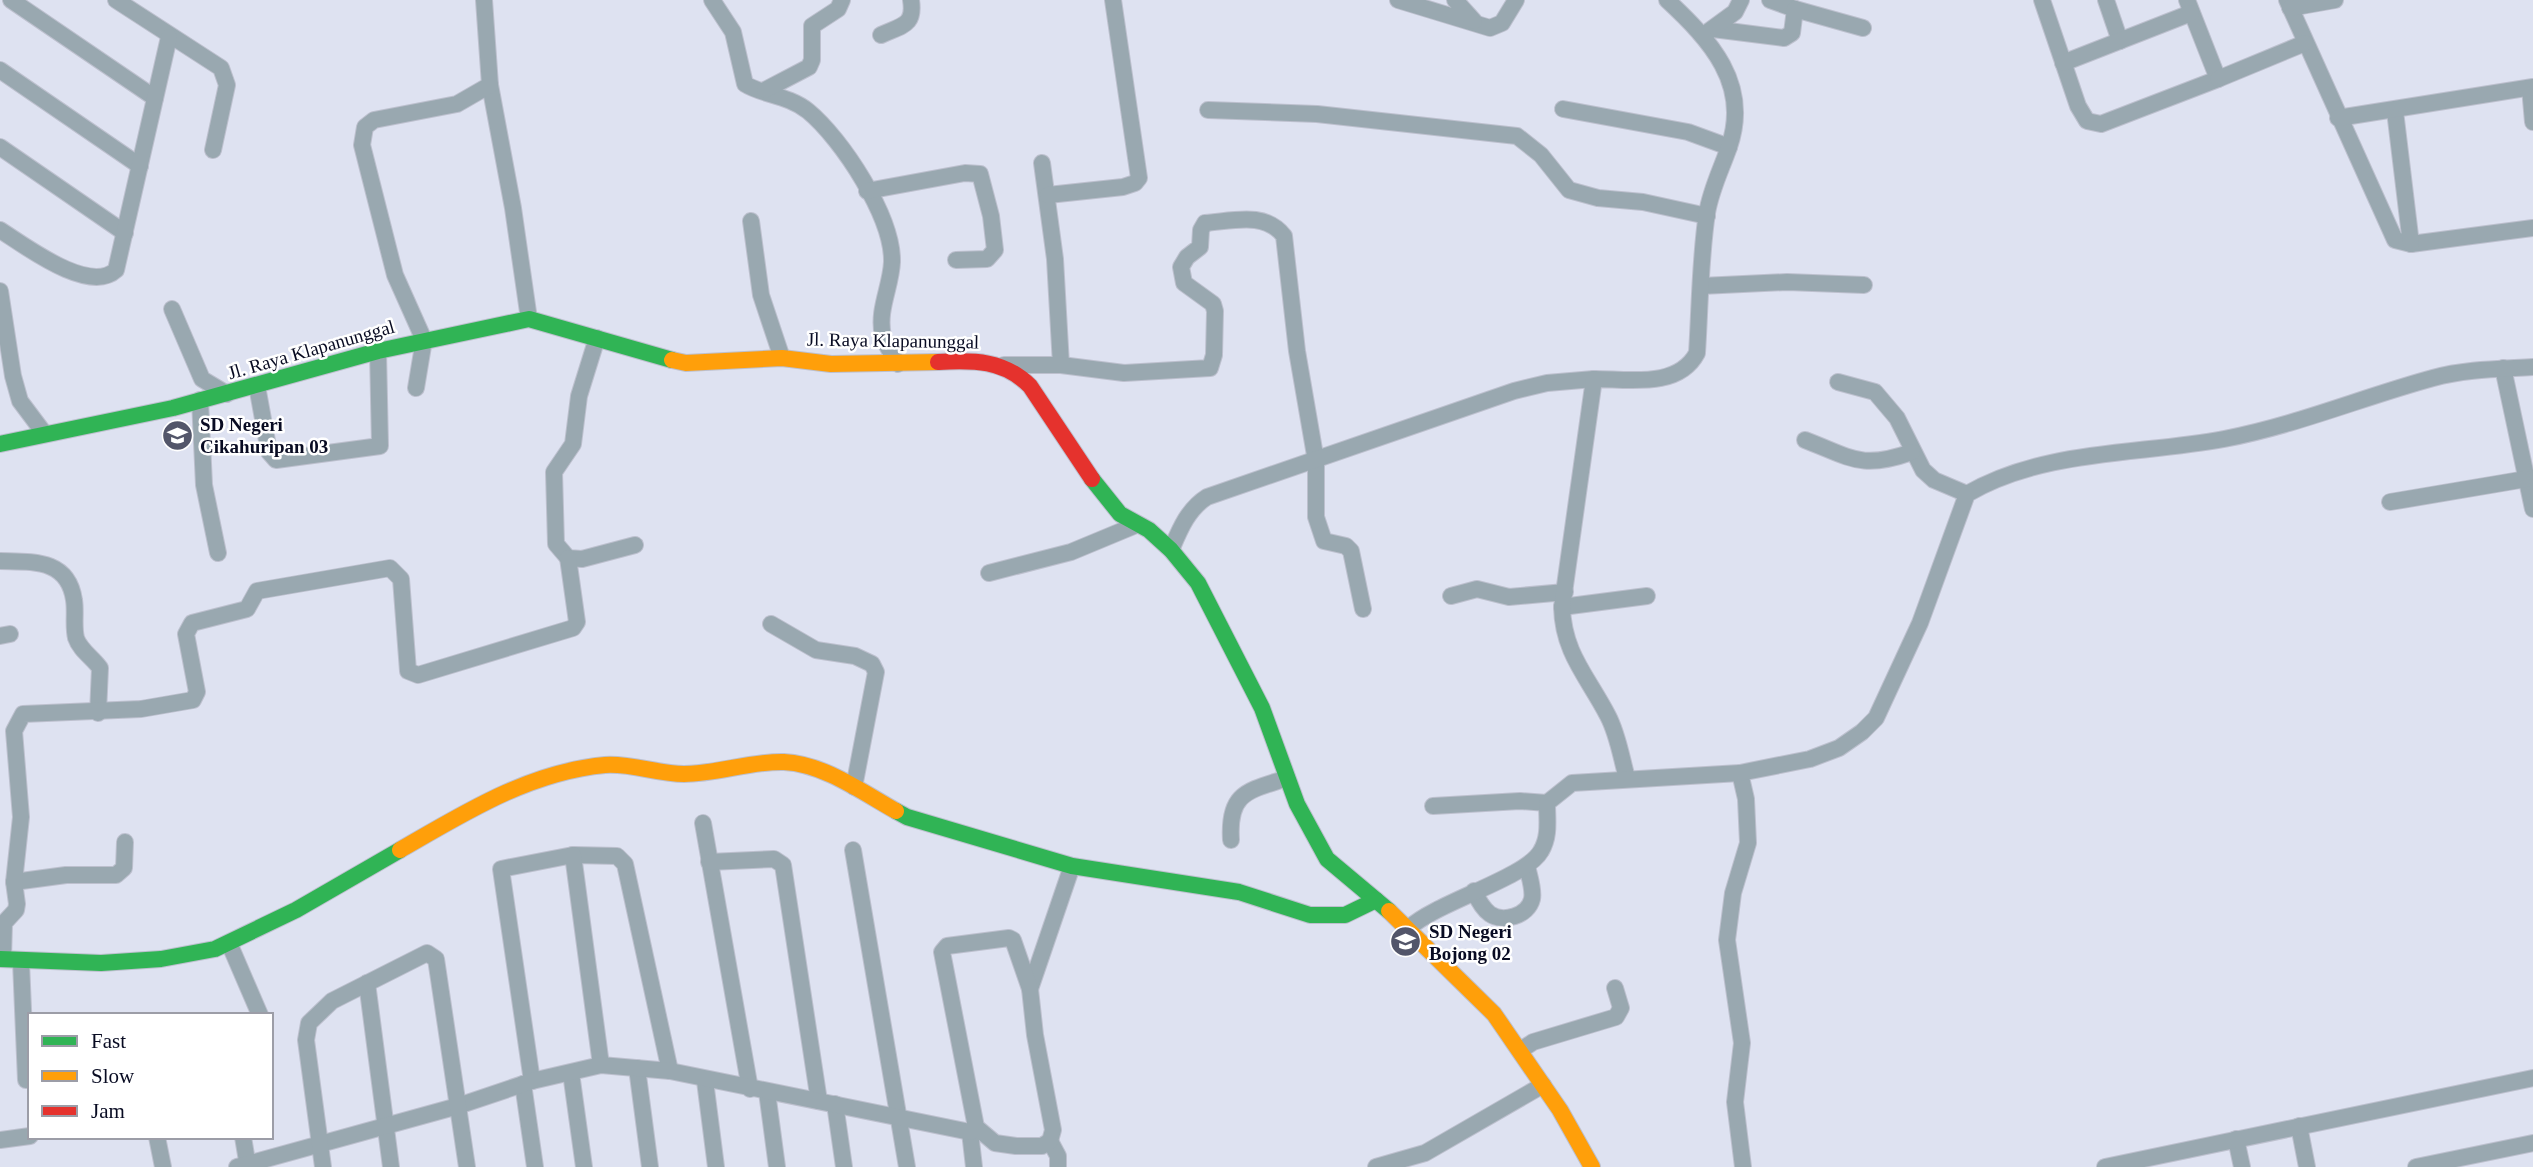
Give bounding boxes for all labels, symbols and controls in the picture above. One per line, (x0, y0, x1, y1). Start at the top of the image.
street label: Jl. Raya Klapanunggal (225, 316, 397, 383)
street label: Jl. Raya Klapanunggal (807, 328, 979, 353)
place label: SD Negeri Cikahuripan 03 (200, 414, 328, 457)
school or university icon: SD Negeri Cikahuripan 03 (160, 418, 194, 452)
place label: SD Negeri Bojong 02 (1429, 921, 1512, 964)
school or university icon: SD Negeri Bojong 02 (1389, 925, 1423, 959)
legend (28, 1013, 273, 1139)
text: Fast (91, 1029, 126, 1053)
text: Slow (91, 1064, 135, 1088)
text: Jam (91, 1099, 125, 1123)

